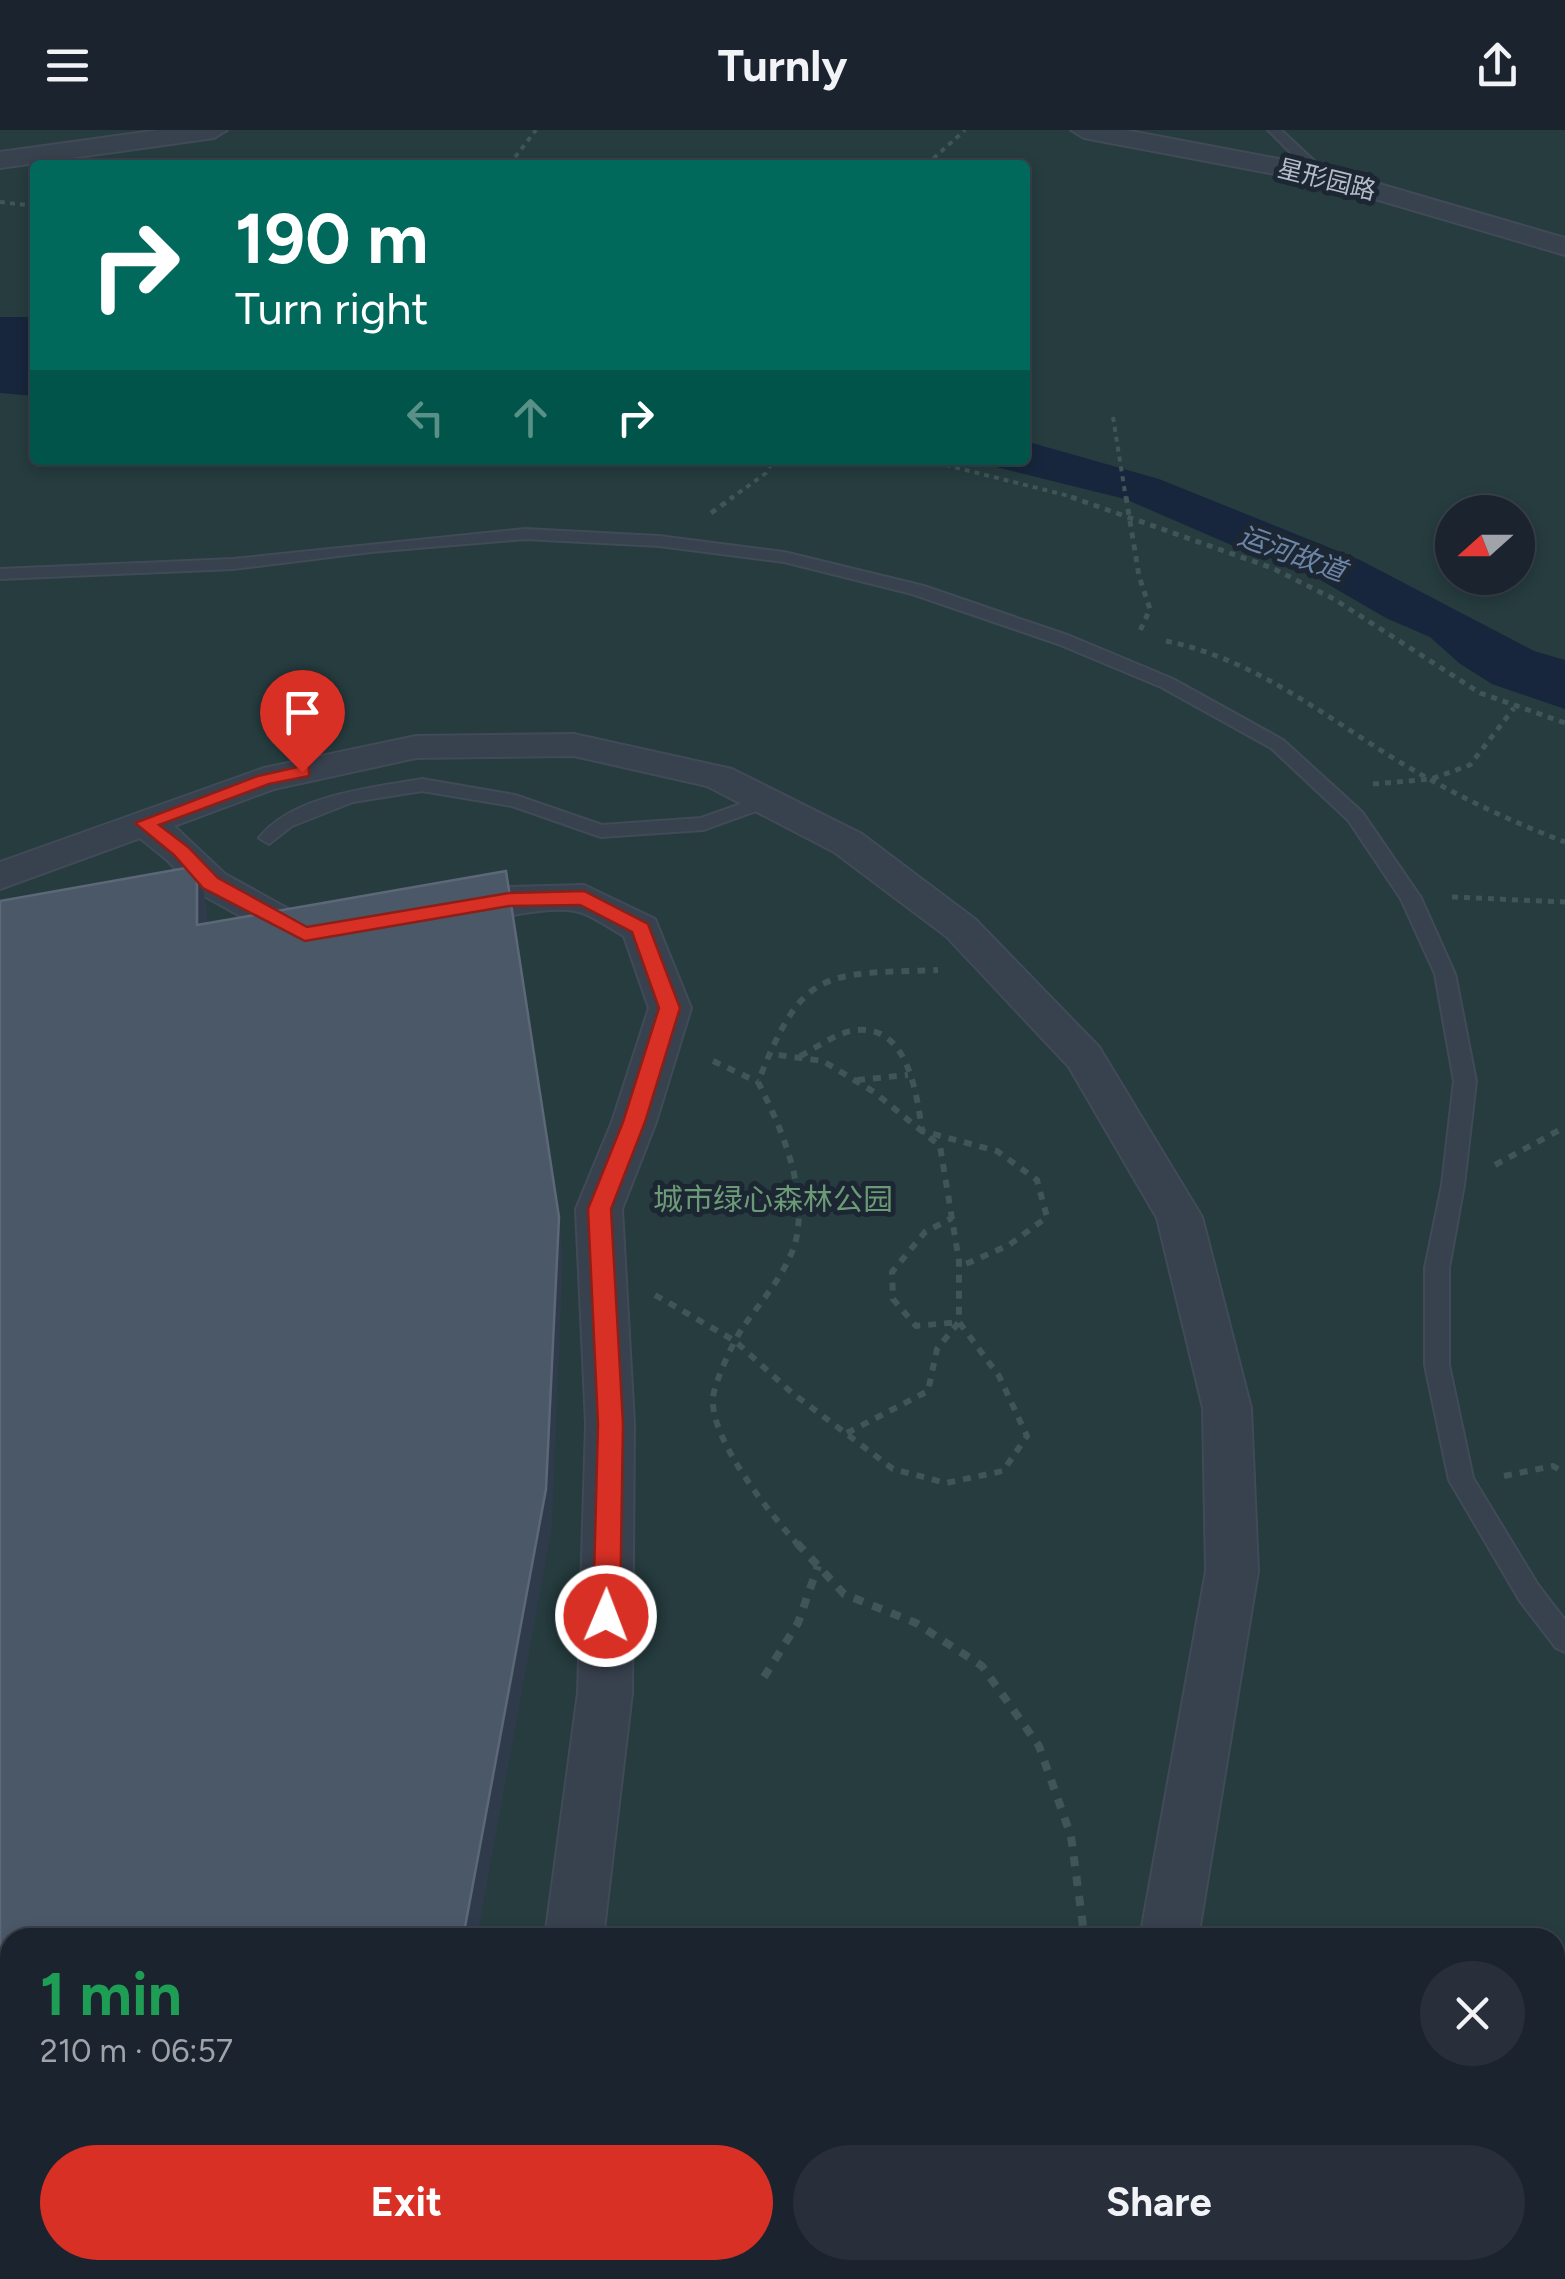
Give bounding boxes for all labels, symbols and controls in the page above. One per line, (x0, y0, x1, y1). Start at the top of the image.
icon: menu (40, 38, 95, 93)
text: Turnly (718, 38, 847, 92)
icon: share (1470, 38, 1525, 93)
street label: 星形园路 (1275, 152, 1379, 206)
text: 190 m (235, 196, 428, 281)
icon: right (70, 200, 200, 330)
text: Turn right (235, 281, 428, 335)
icon: left (398, 390, 453, 445)
icon: ahead (503, 390, 558, 445)
icon: right (608, 390, 663, 445)
north arrow (1435, 495, 1535, 595)
map controls (1435, 495, 1535, 595)
water label: 运河故道 (1234, 518, 1354, 589)
pin (260, 670, 345, 773)
icon: arrive (275, 685, 330, 740)
park label: 城市绿心森林公园 (653, 1181, 893, 1218)
position arrow (554, 1564, 658, 1668)
text: 1 min (40, 1958, 182, 2030)
button: close (1420, 1961, 1525, 2066)
text: 210 m · 06:57 (40, 2032, 233, 2070)
button: Exit (40, 2145, 773, 2260)
button: Share (793, 2145, 1525, 2260)

